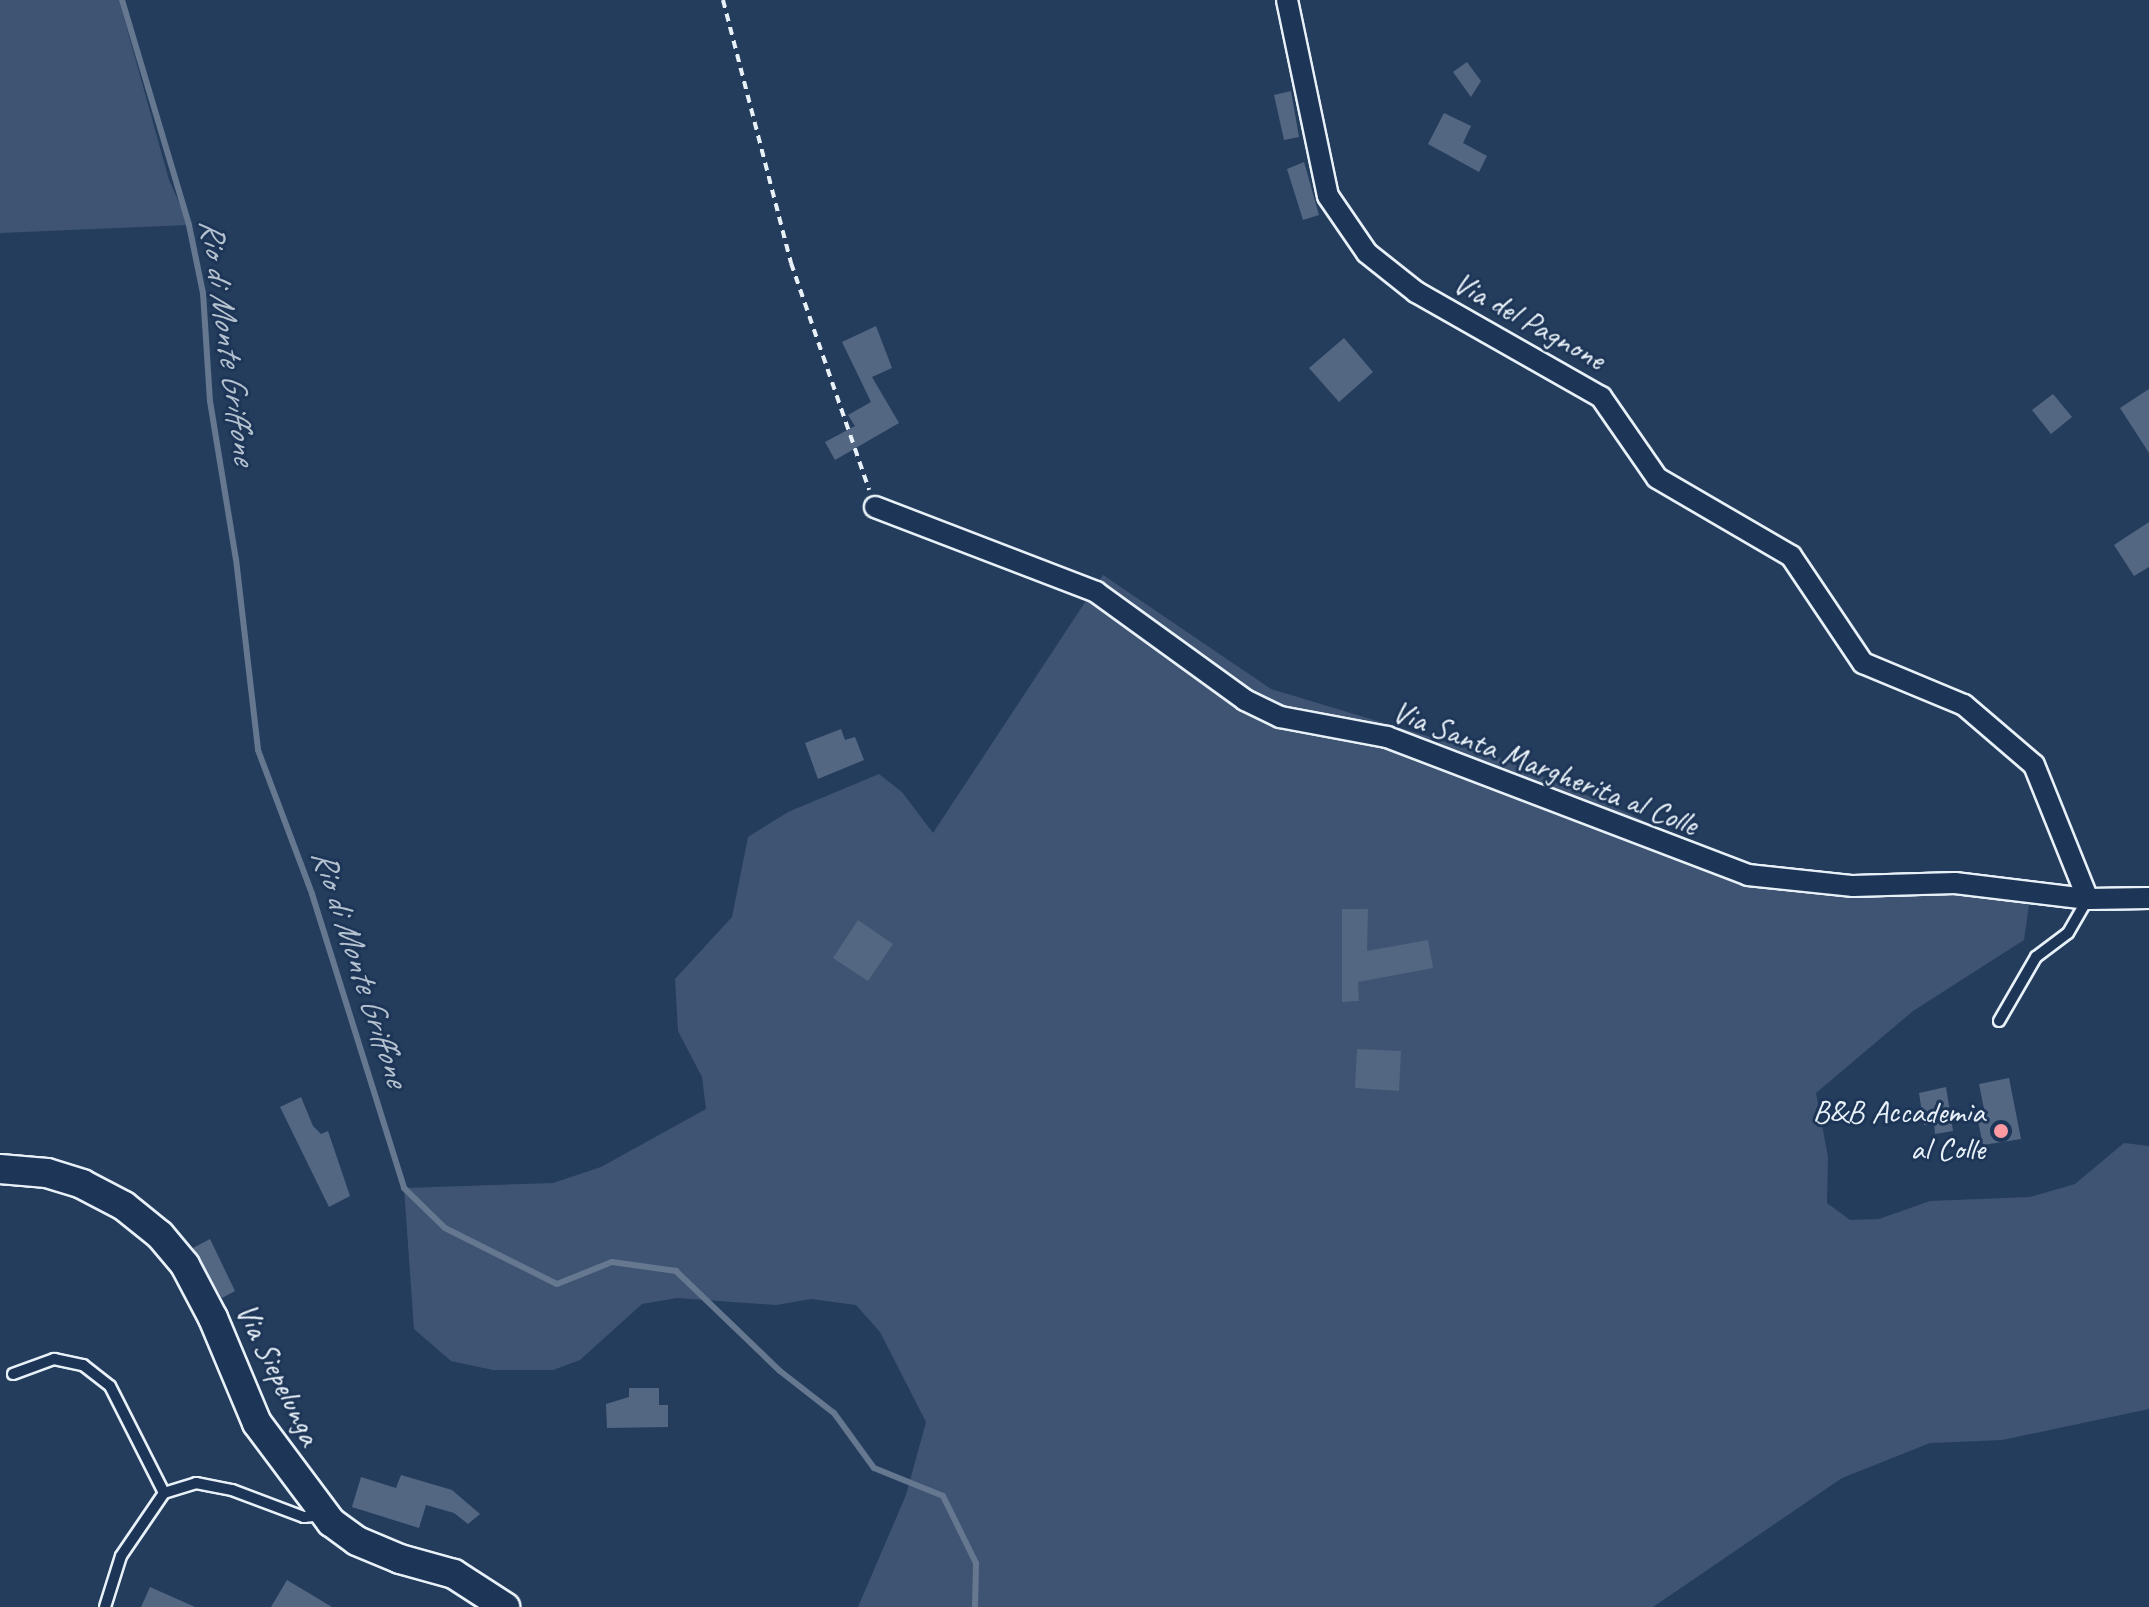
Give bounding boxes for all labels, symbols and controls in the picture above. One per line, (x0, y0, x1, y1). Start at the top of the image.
water label: Rio di Monte Griffone (192, 216, 266, 466)
street label: Via del Pagnone (1446, 264, 1612, 378)
street label: Via Santa Margherita al Colle (1386, 692, 1704, 844)
water label: Rio di Monte Griffone (304, 844, 418, 1090)
place label: B&B Accademia al Colle (1812, 1094, 1985, 1169)
marker: B&B Accademia al Colle (1992, 1122, 2010, 1140)
street label: Via Siepelunga (227, 1297, 329, 1451)

